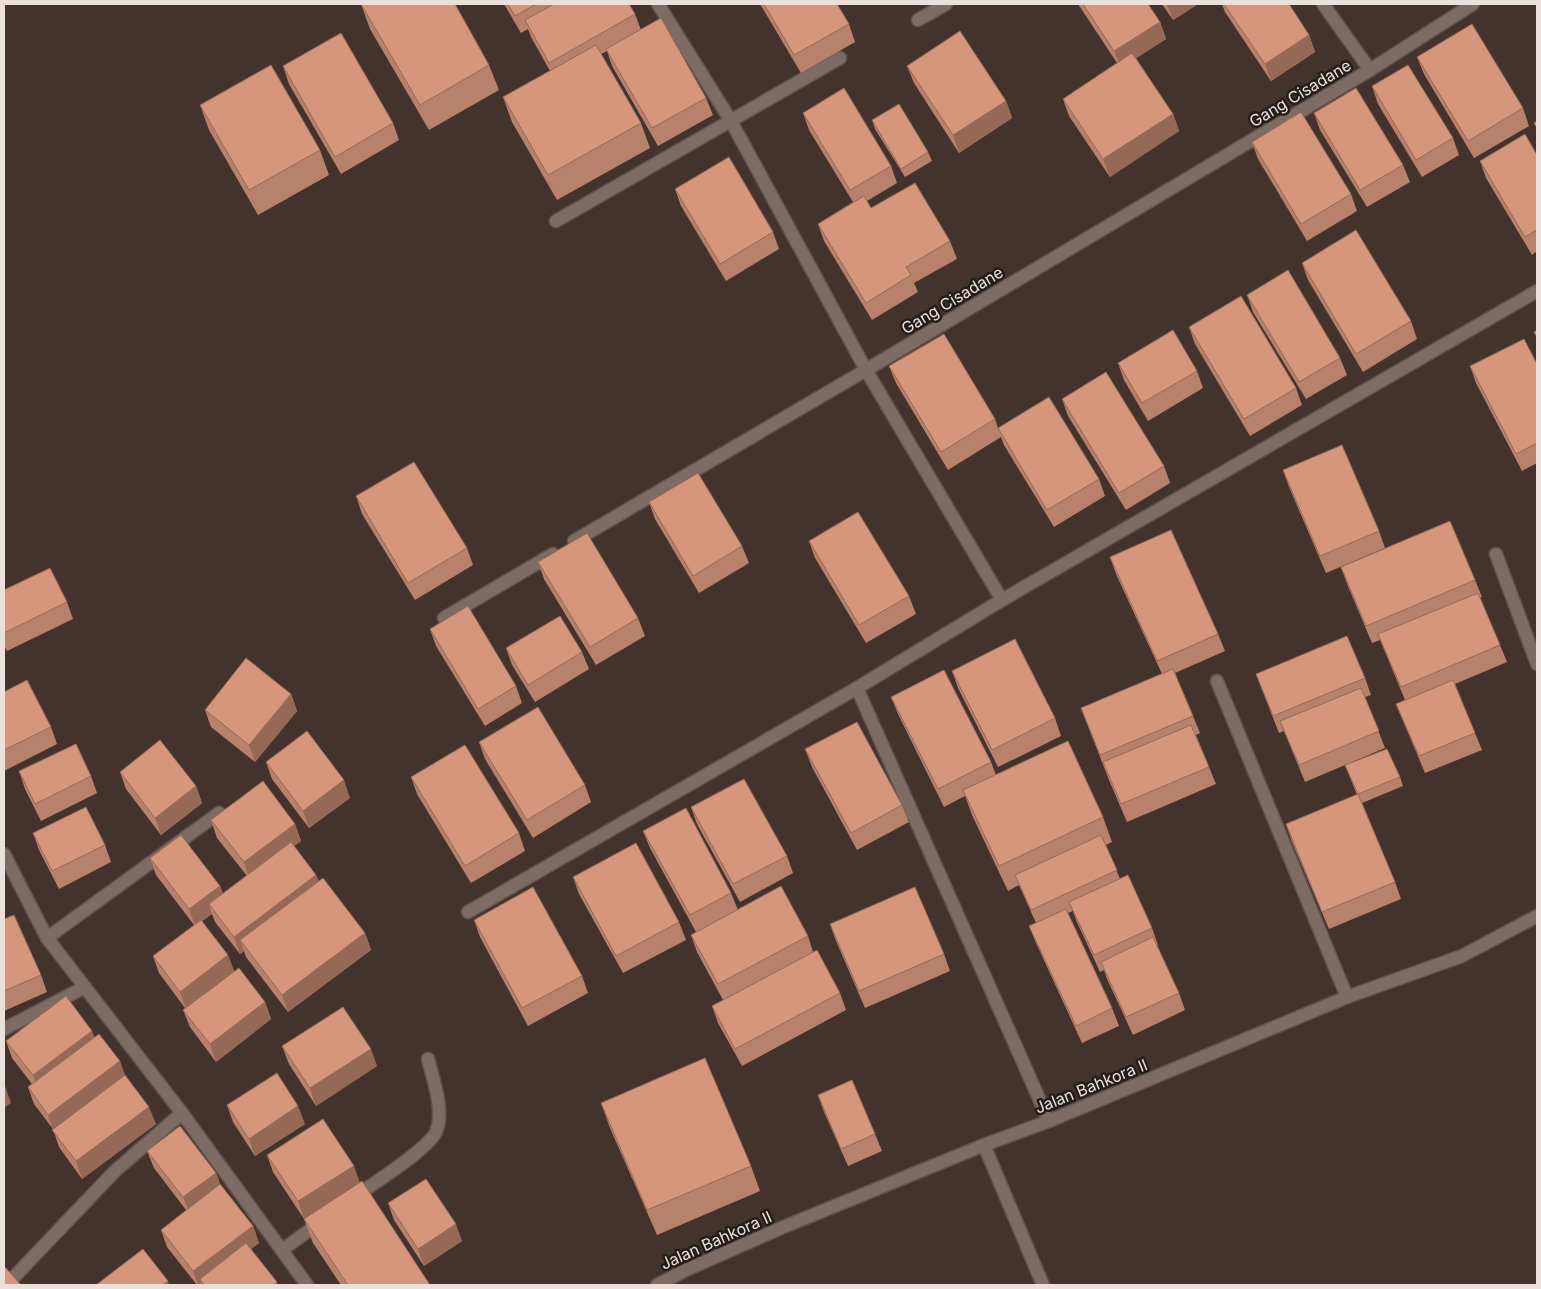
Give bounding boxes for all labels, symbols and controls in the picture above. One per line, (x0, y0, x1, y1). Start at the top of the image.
street label: Gang Cisadane (1245, 55, 1355, 131)
street label: Gang Cisadane (897, 262, 1007, 338)
street label: Jalan Bahkora II (1032, 1054, 1150, 1118)
street label: Jalan Bahkora II (657, 1206, 775, 1274)

